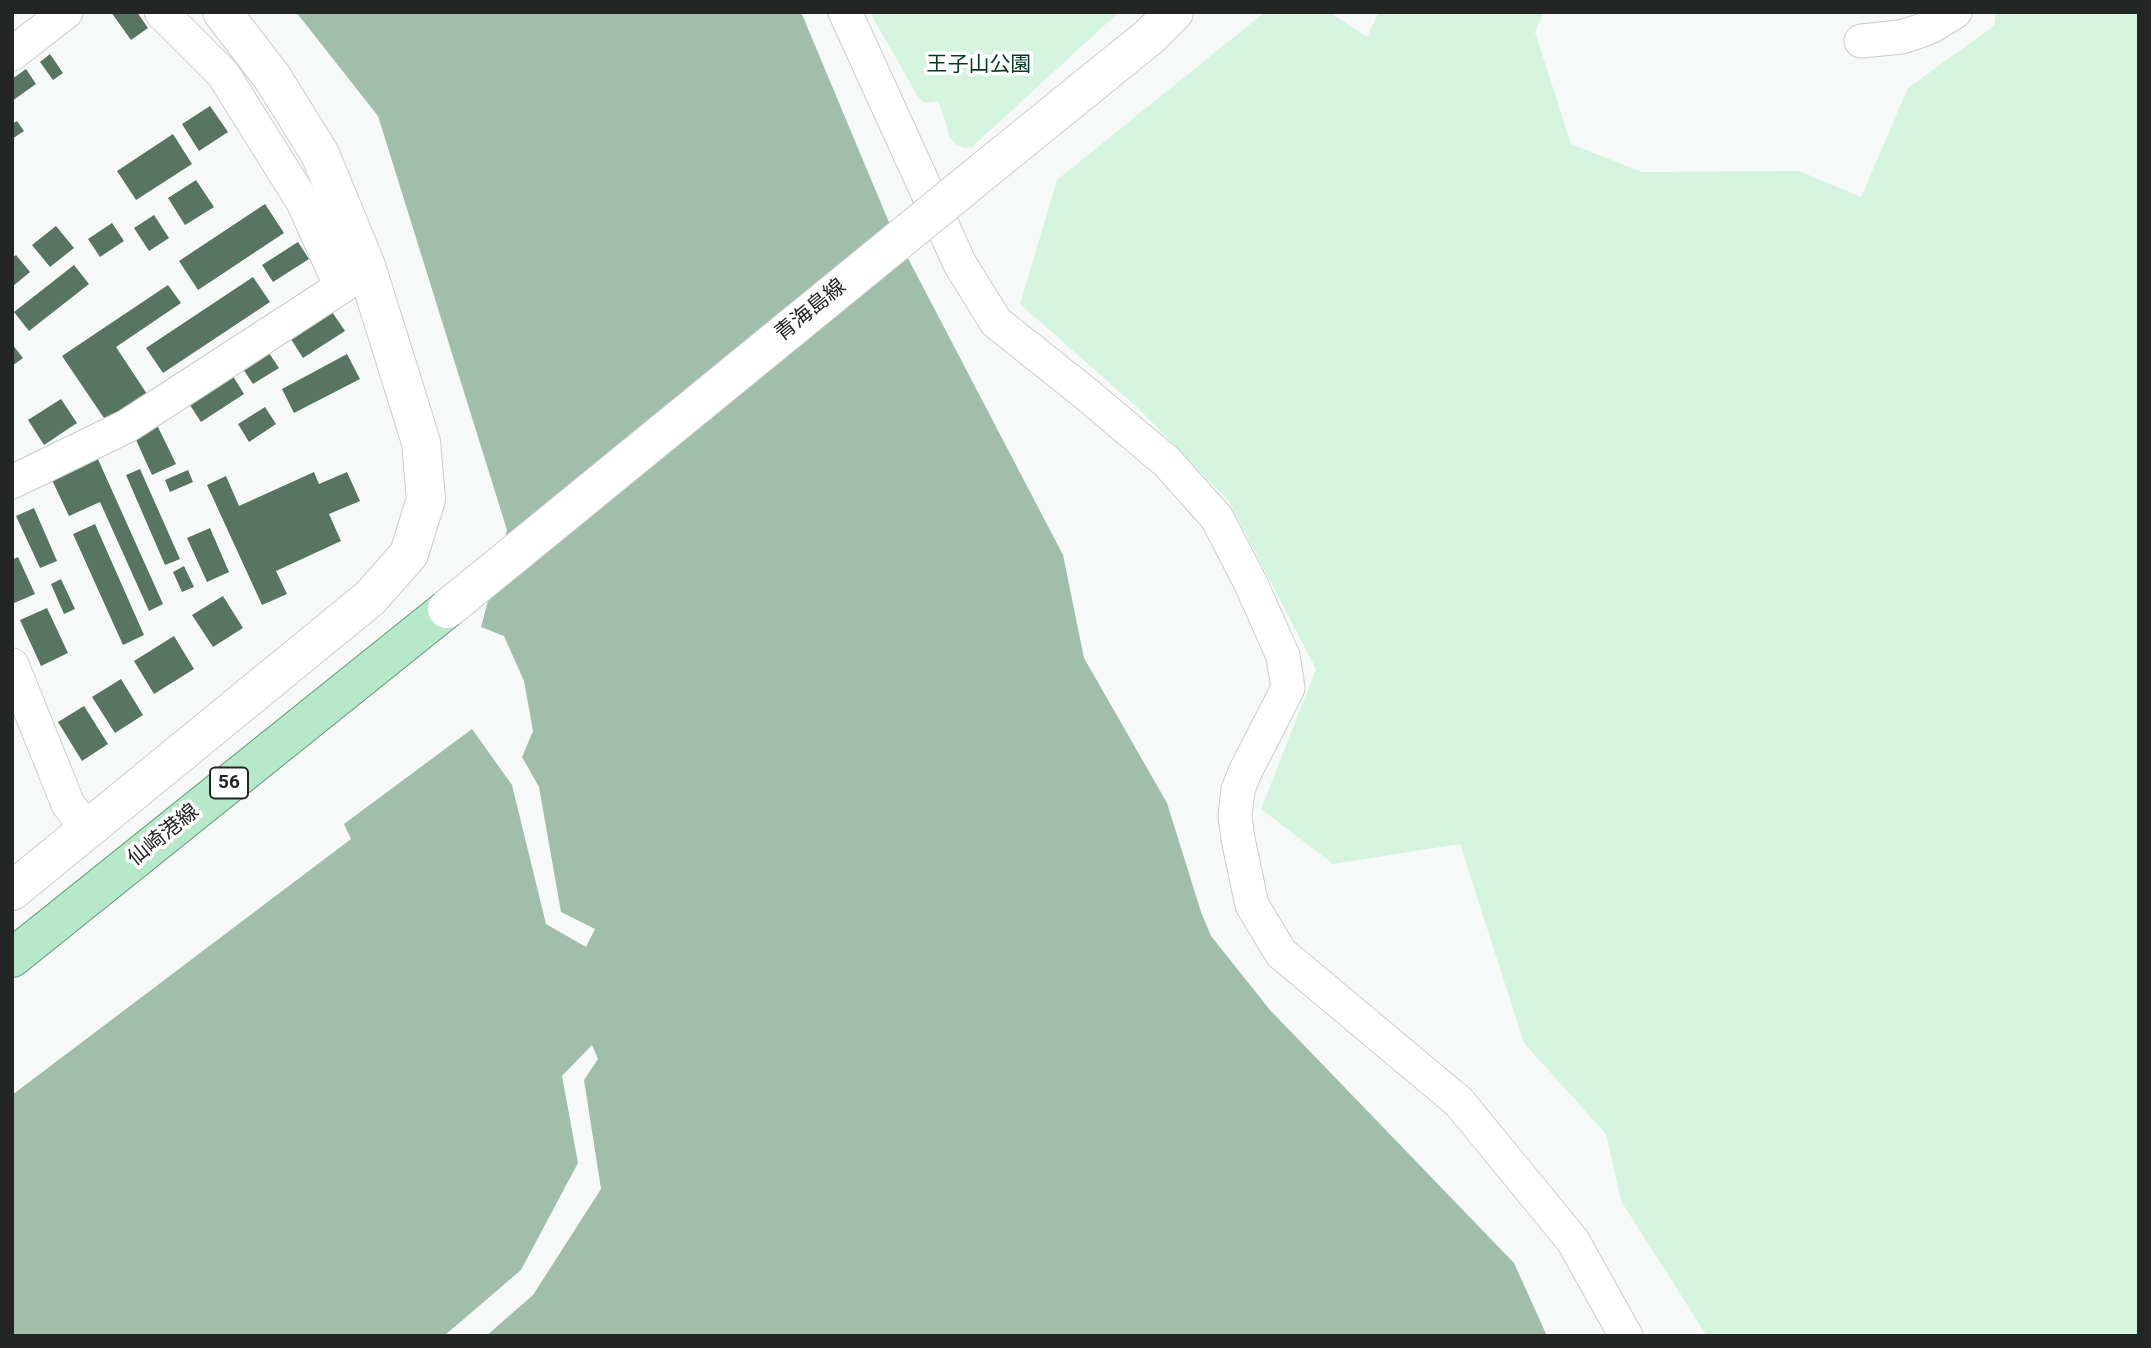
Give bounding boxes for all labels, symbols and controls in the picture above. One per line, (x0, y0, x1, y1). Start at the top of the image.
park label: 王子山公園 (927, 53, 1031, 79)
street label: 青海島線 (770, 275, 852, 347)
road number: 56 (210, 768, 248, 798)
street label: 仙崎港線 (123, 800, 205, 872)

